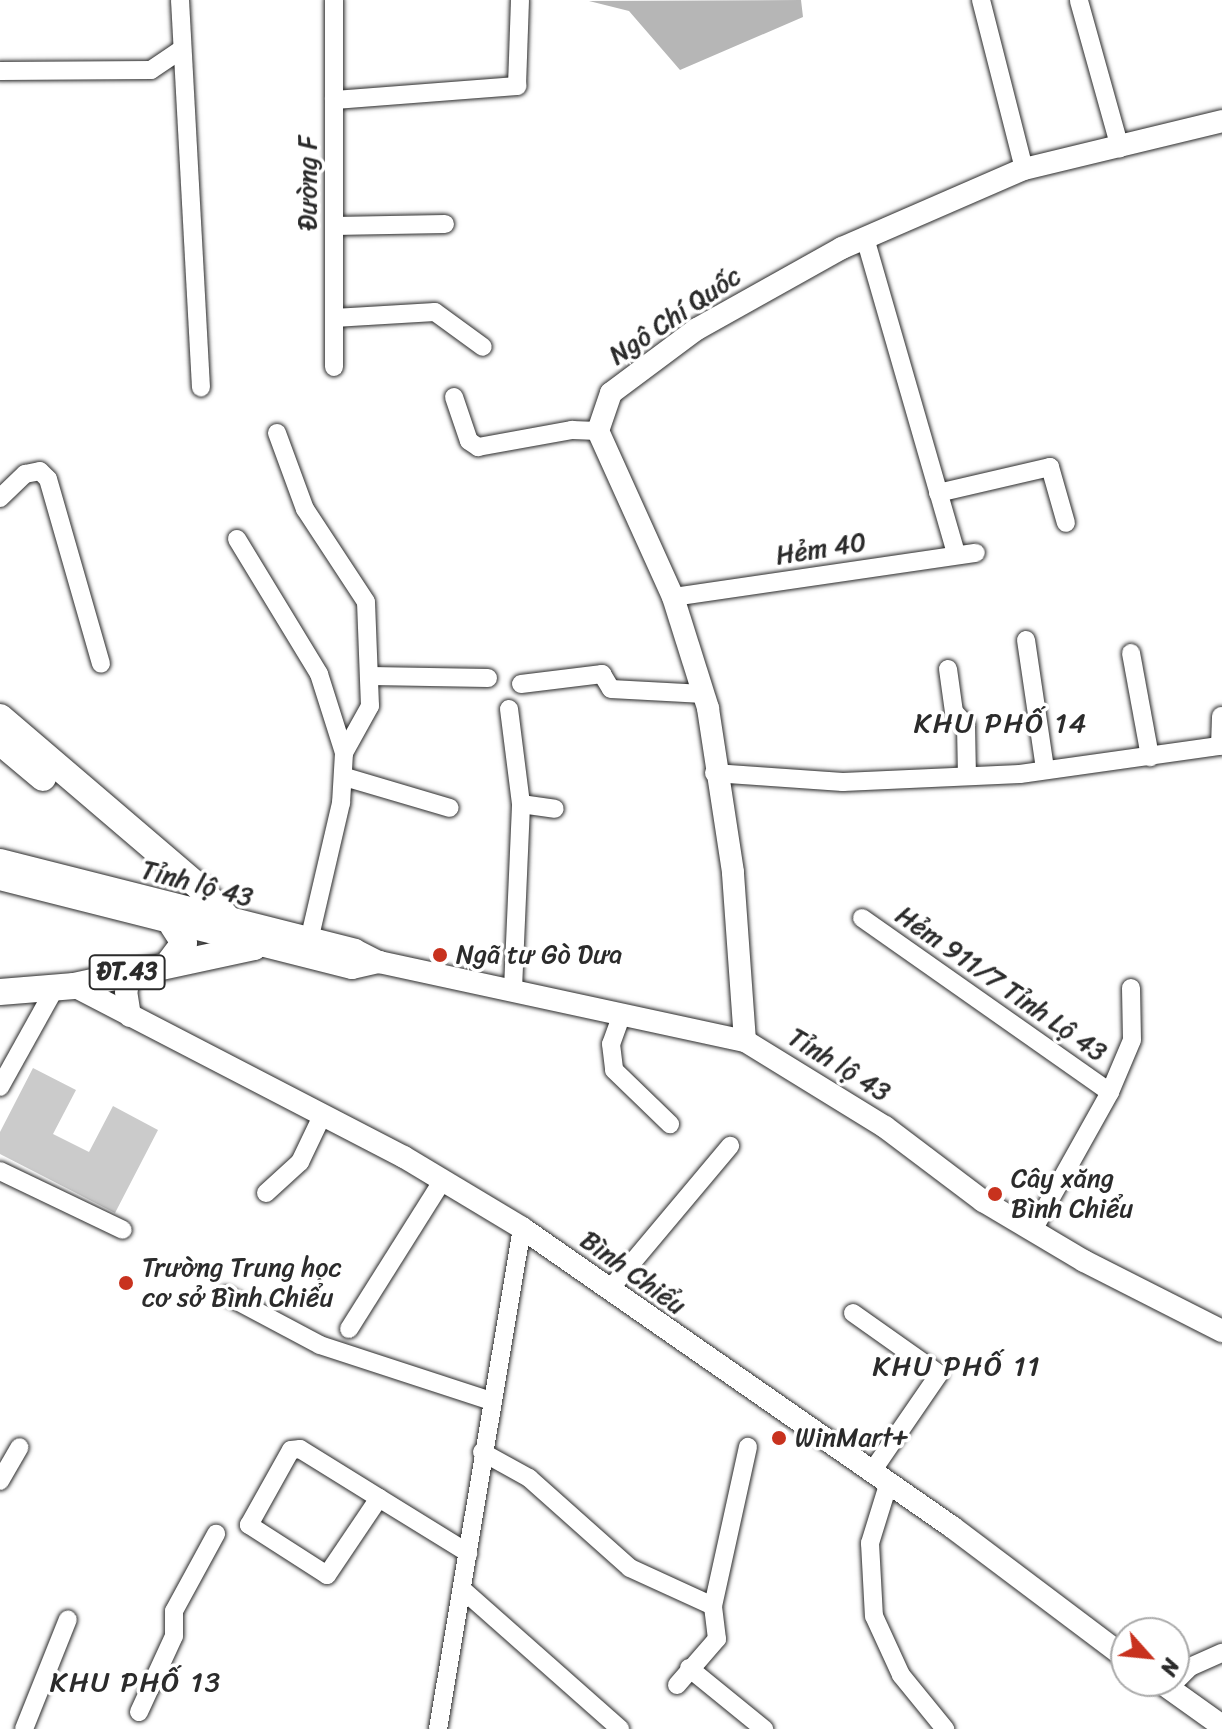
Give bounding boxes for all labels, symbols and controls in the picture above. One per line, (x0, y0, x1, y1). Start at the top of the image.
street label: Đường F (292, 135, 324, 231)
street label: Ngô Chí Quốc (603, 261, 747, 371)
street label: Hẻm 40 (774, 526, 868, 572)
district label: KHU PHỐ 14 (914, 706, 1088, 740)
street label: Tỉnh lộ 43 (138, 854, 256, 914)
street label: Hẻm 911/7 Tỉnh Lộ 43 (890, 900, 1112, 1068)
place label: Ngã tư Gò Dưa (456, 939, 622, 971)
marker: Ngã tư Gò Dưa (431, 946, 449, 964)
road number: ĐT.43 (87, 952, 167, 992)
street label: Tỉnh lộ 43 (782, 1022, 896, 1108)
place label: Cây xăng Bình Chiểu (1011, 1163, 1133, 1224)
marker: Cây xăng Bình Chiểu (986, 1185, 1004, 1203)
street label: Bình Chiểu (574, 1224, 692, 1322)
place label: Trường Trung học cơ sở Bình Chiểu (142, 1252, 341, 1314)
marker: Trường Trung học cơ sở Bình Chiểu (117, 1274, 135, 1292)
district label: KHU PHỐ 11 (873, 1349, 1041, 1383)
place label: WinMart+ (795, 1422, 909, 1454)
marker: WinMart+ (770, 1429, 788, 1447)
north arrow (1110, 1617, 1190, 1697)
text: N (1149, 1652, 1191, 1683)
district label: KHU PHỐ 13 (50, 1665, 222, 1699)

